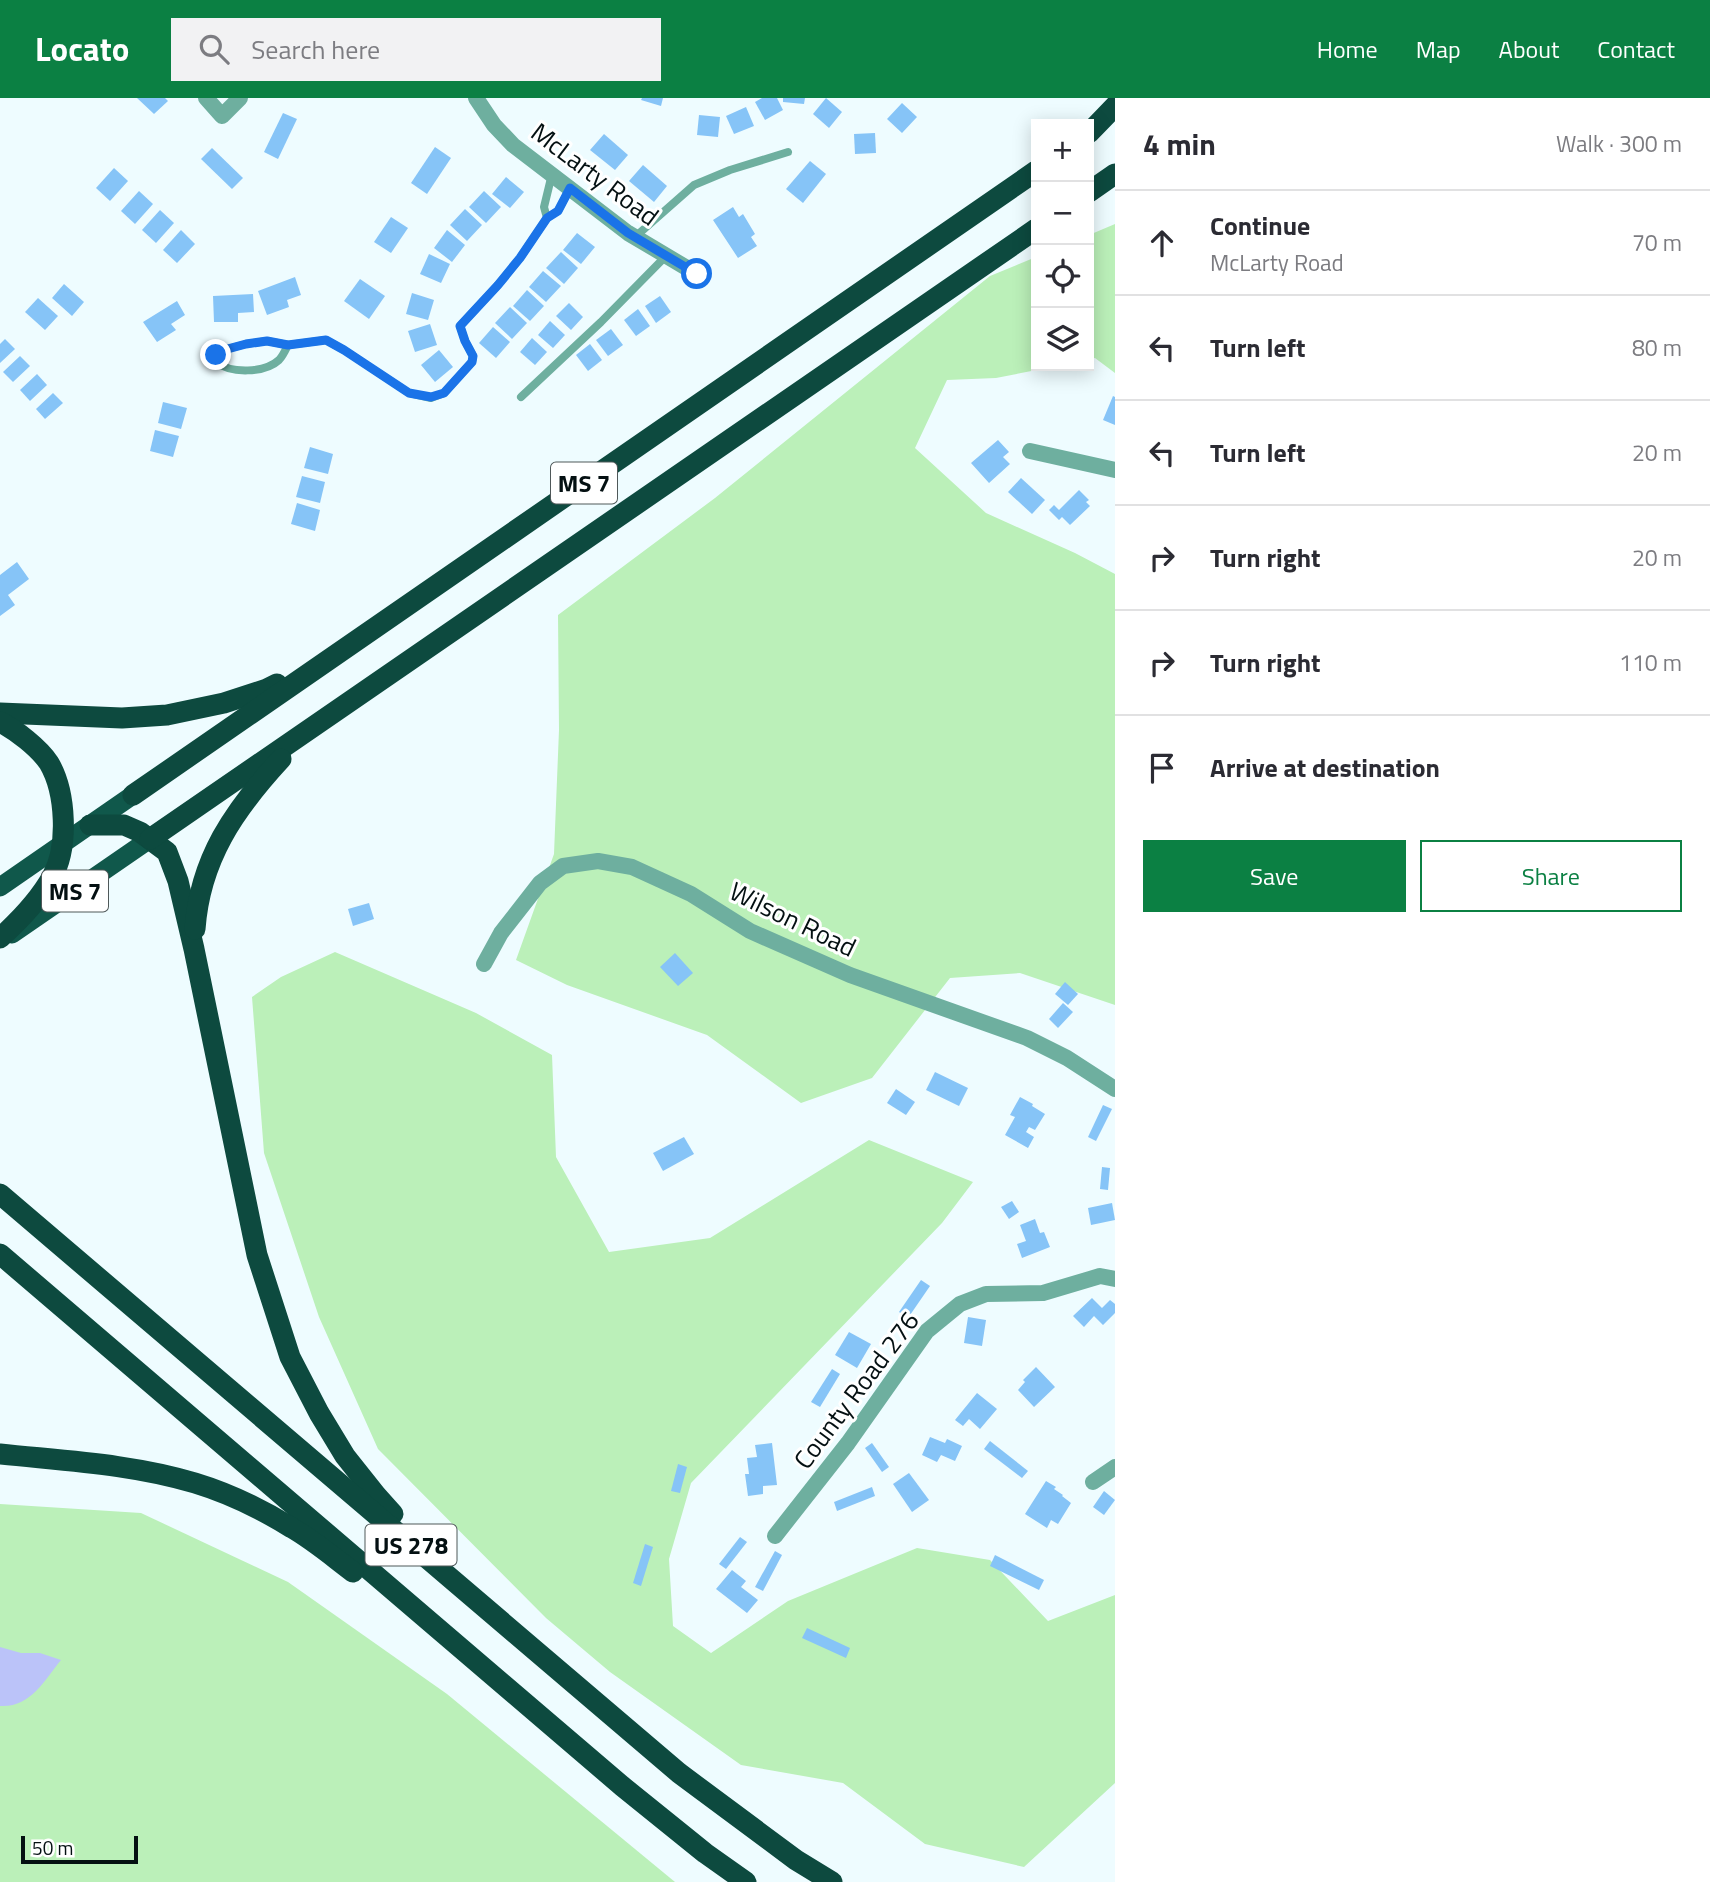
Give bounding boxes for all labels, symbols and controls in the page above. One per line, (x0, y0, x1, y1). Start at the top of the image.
search box (171, 18, 661, 81)
text: Locato (35, 24, 129, 74)
icon: search (195, 30, 233, 68)
text: Search here (251, 30, 380, 69)
text: Home (1317, 31, 1378, 67)
text: Map (1416, 31, 1461, 67)
text: About (1499, 31, 1559, 67)
text: Contact (1597, 31, 1675, 67)
street label: McLarty Road (523, 113, 667, 235)
map controls (1031, 119, 1094, 371)
button: + (1031, 119, 1094, 182)
text: 4 min (1143, 121, 1216, 167)
text: Walk · 300 m (1556, 126, 1682, 161)
button: − (1031, 182, 1094, 245)
text: Continue (1210, 206, 1310, 245)
icon: ahead (1143, 224, 1181, 262)
text: 70 m (1632, 225, 1682, 260)
button: locate (1031, 245, 1094, 308)
text: McLarty Road (1210, 245, 1344, 280)
route start (681, 258, 712, 289)
button: layers (1031, 308, 1094, 371)
text: Turn left (1210, 328, 1305, 367)
icon: left (1143, 329, 1181, 367)
text: 80 m (1632, 330, 1682, 365)
route end (200, 339, 231, 370)
text: Turn left (1210, 433, 1305, 472)
icon: left (1143, 434, 1181, 472)
text: 20 m (1632, 435, 1682, 470)
road number: MS 7 (551, 462, 617, 504)
text: Turn right (1210, 538, 1321, 577)
icon: right (1143, 539, 1181, 577)
text: 20 m (1632, 540, 1682, 575)
text: Turn right (1210, 643, 1321, 682)
icon: right (1143, 644, 1181, 682)
text: 110 m (1619, 645, 1682, 680)
text: Arrive at destination (1210, 748, 1440, 787)
icon: arrive (1143, 749, 1181, 787)
button: Save (1143, 840, 1406, 912)
button: Share (1420, 840, 1682, 912)
road number: MS 7 (42, 870, 108, 912)
street label: Wilson Road (723, 872, 863, 966)
street label: County Road 276 (784, 1303, 928, 1477)
road number: US 278 (366, 1525, 457, 1566)
scale bar (21, 1833, 138, 1865)
text: 50 m (32, 1833, 73, 1862)

